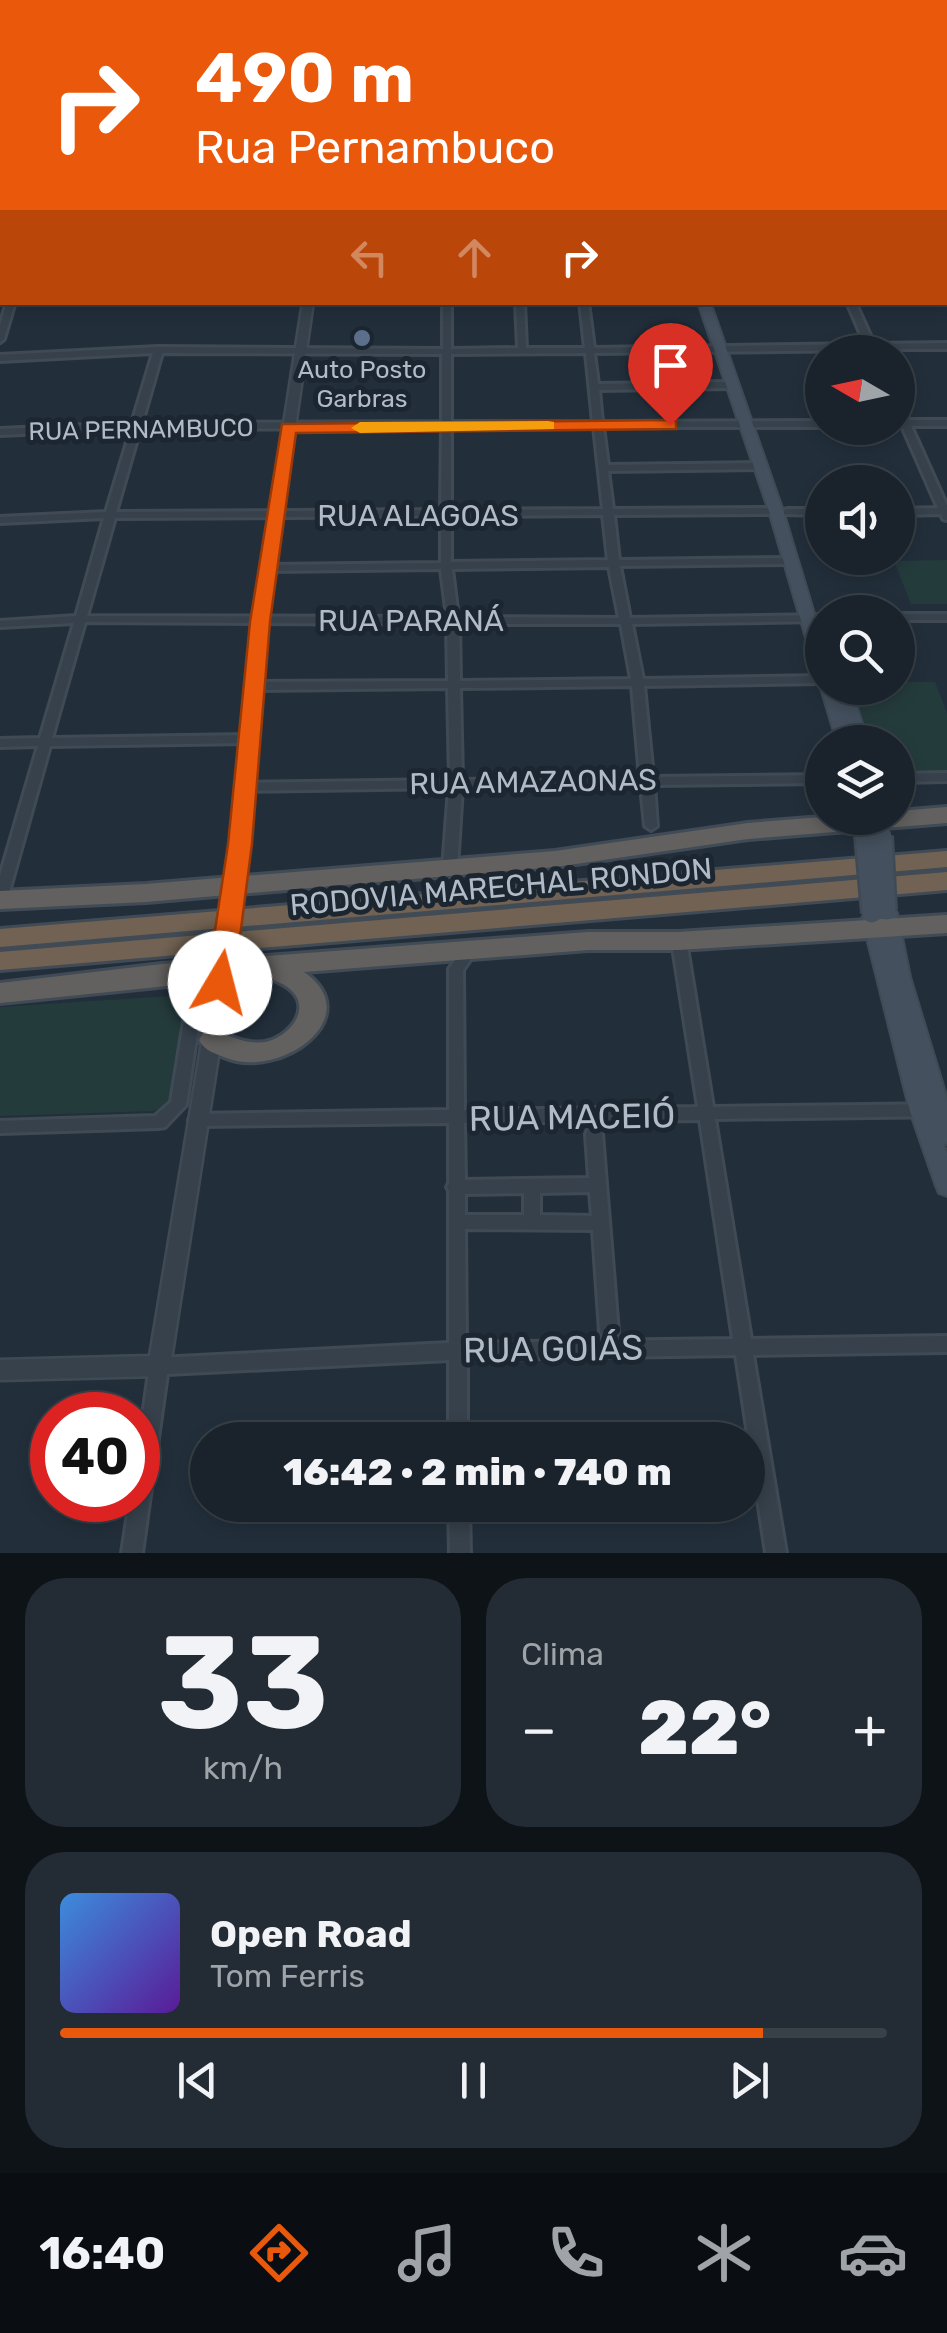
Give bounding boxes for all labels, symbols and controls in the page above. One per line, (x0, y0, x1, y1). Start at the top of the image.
text: 490 m (195, 37, 414, 120)
icon: right (30, 40, 160, 170)
text: Rua Pernambuco (195, 121, 555, 174)
icon: left (342, 230, 397, 285)
icon: ahead (447, 230, 502, 285)
icon: right (552, 230, 607, 285)
pin (628, 323, 713, 426)
marker: Auto Posto Garbras (351, 327, 373, 349)
north arrow (805, 335, 915, 445)
map controls (805, 335, 915, 835)
icon: arrive (643, 338, 698, 393)
place label: Auto Posto Garbras (298, 355, 426, 413)
street label: RUA PERNAMBUCO (28, 413, 254, 446)
button: sound (805, 465, 915, 575)
street label: RUA ALAGOAS (317, 498, 519, 534)
button: search (805, 595, 915, 705)
street label: RUA PARANÁ (318, 603, 504, 639)
button: layers (805, 725, 915, 835)
street label: RUA AMAZAONAS (409, 762, 657, 802)
street label: RODOVIA MARECHAL RONDON (288, 851, 714, 923)
position arrow (168, 931, 272, 1035)
street label: RUA MACEIÓ (468, 1094, 676, 1140)
street label: RUA GOIÁS (463, 1326, 643, 1372)
speed limit sign: 40 (30, 1392, 160, 1522)
text: 16:42 · 2 min · 740 m (283, 1449, 672, 1495)
text: 33 (157, 1606, 329, 1761)
text: Clima (521, 1635, 604, 1673)
text: 22° (638, 1684, 771, 1773)
text: − (521, 1697, 557, 1762)
text: + (853, 1697, 887, 1762)
text: km/h (203, 1749, 283, 1787)
text: Open Road (210, 1911, 412, 1957)
text: Tom Ferris (210, 1957, 365, 1995)
icon: previous (170, 2053, 225, 2108)
icon: pause (446, 2053, 501, 2108)
icon: next (722, 2053, 777, 2108)
icon: directions (244, 2218, 314, 2288)
icon: music (392, 2218, 462, 2288)
icon: phone (541, 2218, 611, 2288)
icon: climate (689, 2218, 759, 2288)
icon: car (838, 2218, 908, 2288)
text: 16:40 (39, 2227, 165, 2280)

